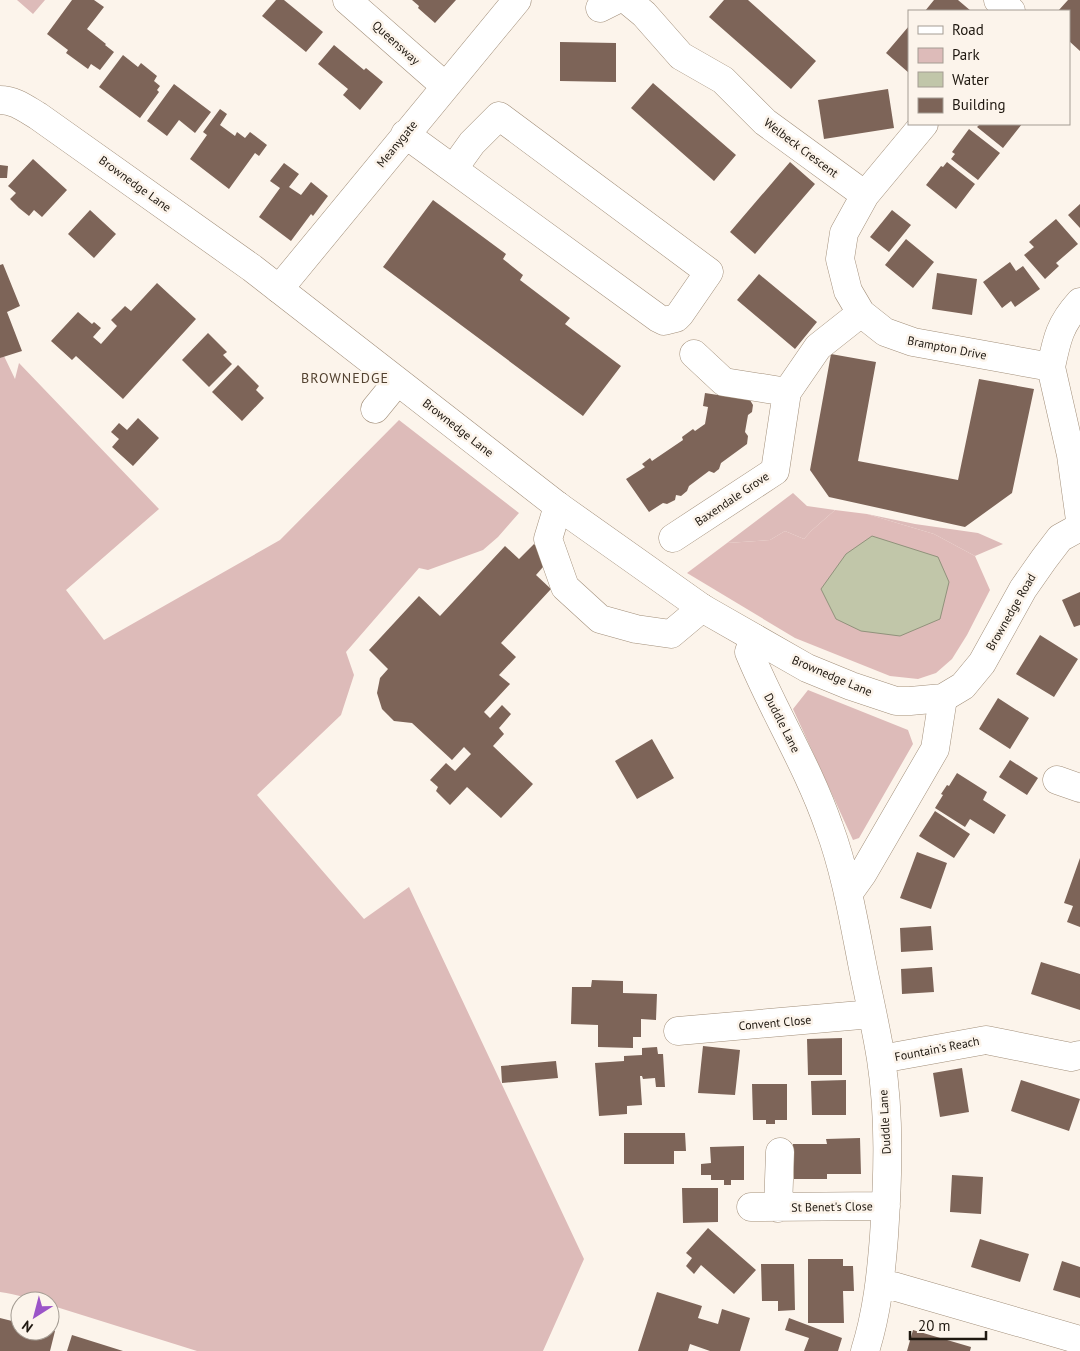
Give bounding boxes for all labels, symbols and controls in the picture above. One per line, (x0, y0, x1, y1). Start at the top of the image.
legend (908, 10, 1070, 125)
street label: Queensway (369, 17, 423, 68)
text: Road (952, 20, 984, 39)
text: Park (952, 45, 980, 64)
text: Water (952, 70, 989, 89)
text: Building (952, 95, 1006, 114)
street label: Welbeck Crescent (761, 115, 841, 180)
street label: Meanygate (373, 117, 420, 170)
street label: Brownedge Lane (96, 152, 174, 215)
street label: Brampton Drive (906, 332, 988, 363)
district label: BROWNEDGE (301, 369, 389, 387)
street label: Brownedge Lane (420, 395, 497, 460)
street label: Baxendale Grove (692, 468, 772, 529)
street label: Brownedge Road (982, 571, 1039, 653)
street label: Brownedge Lane (790, 652, 875, 699)
street label: Duddle Lane (761, 691, 804, 755)
street label: Convent Close (738, 1012, 812, 1033)
street label: Fountain's Reach (893, 1033, 981, 1064)
street label: Duddle Lane (875, 1089, 894, 1155)
street label: St Benet's Close (791, 1198, 873, 1215)
north arrow (10, 1291, 60, 1341)
scale bar (910, 1308, 986, 1340)
text: 20 m (918, 1316, 951, 1335)
text: N (18, 1317, 36, 1337)

